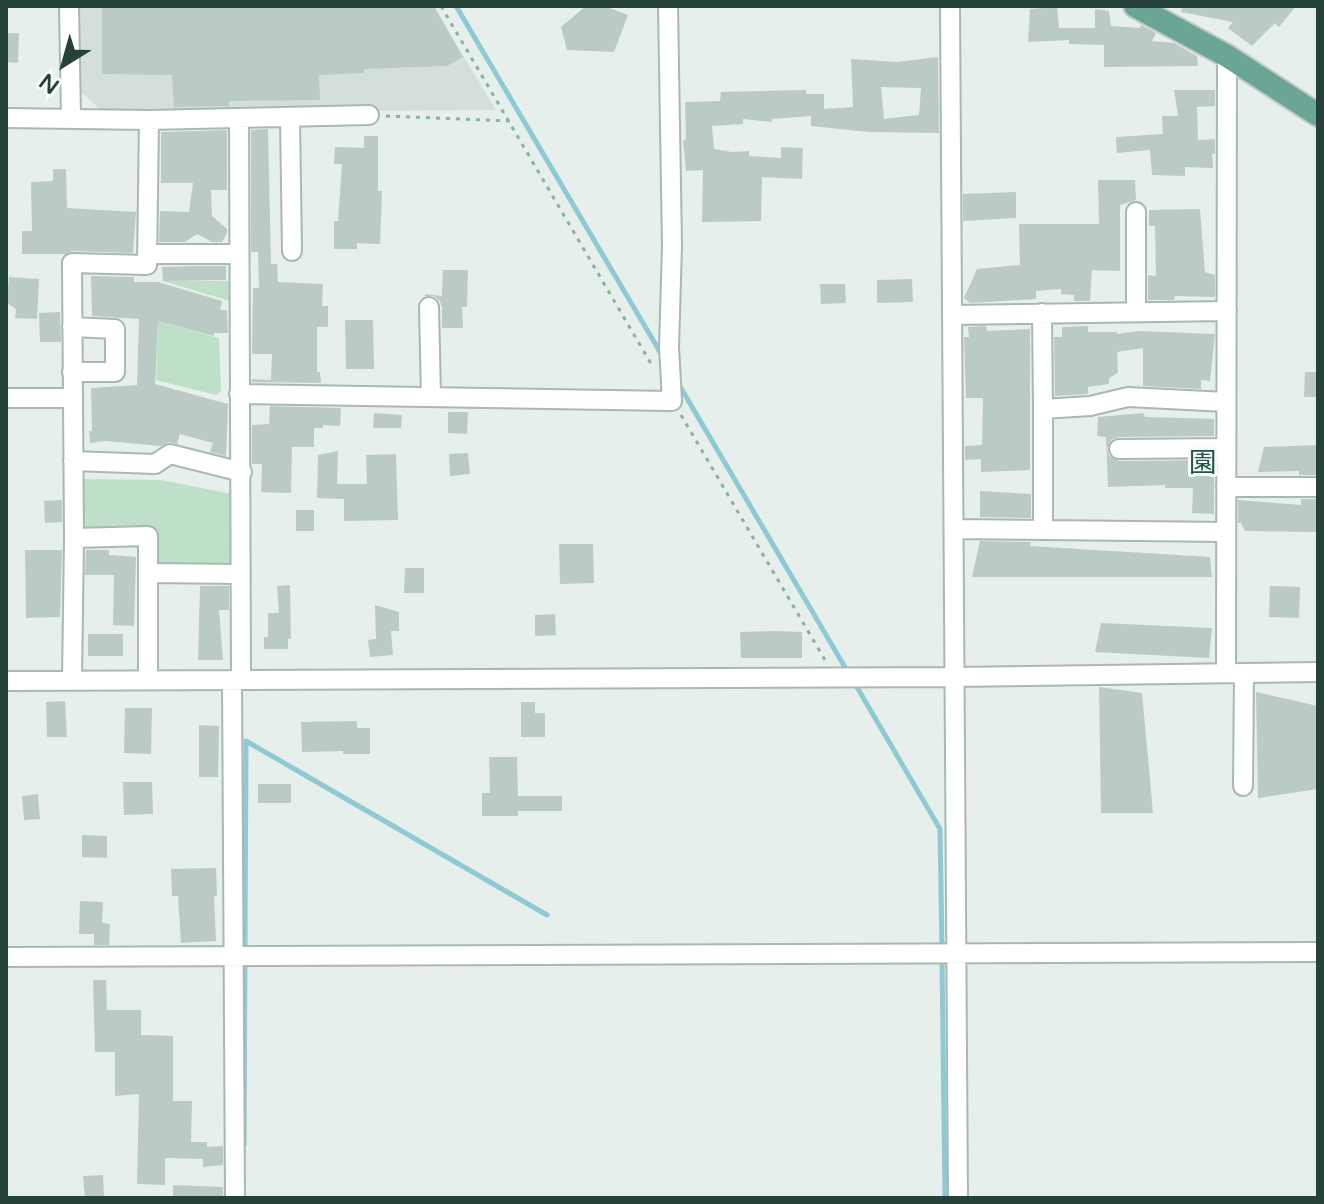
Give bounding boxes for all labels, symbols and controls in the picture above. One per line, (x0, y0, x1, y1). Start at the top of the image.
north arrow (24, 24, 104, 104)
text: N (35, 67, 64, 99)
district label: 園 (1189, 448, 1217, 482)

